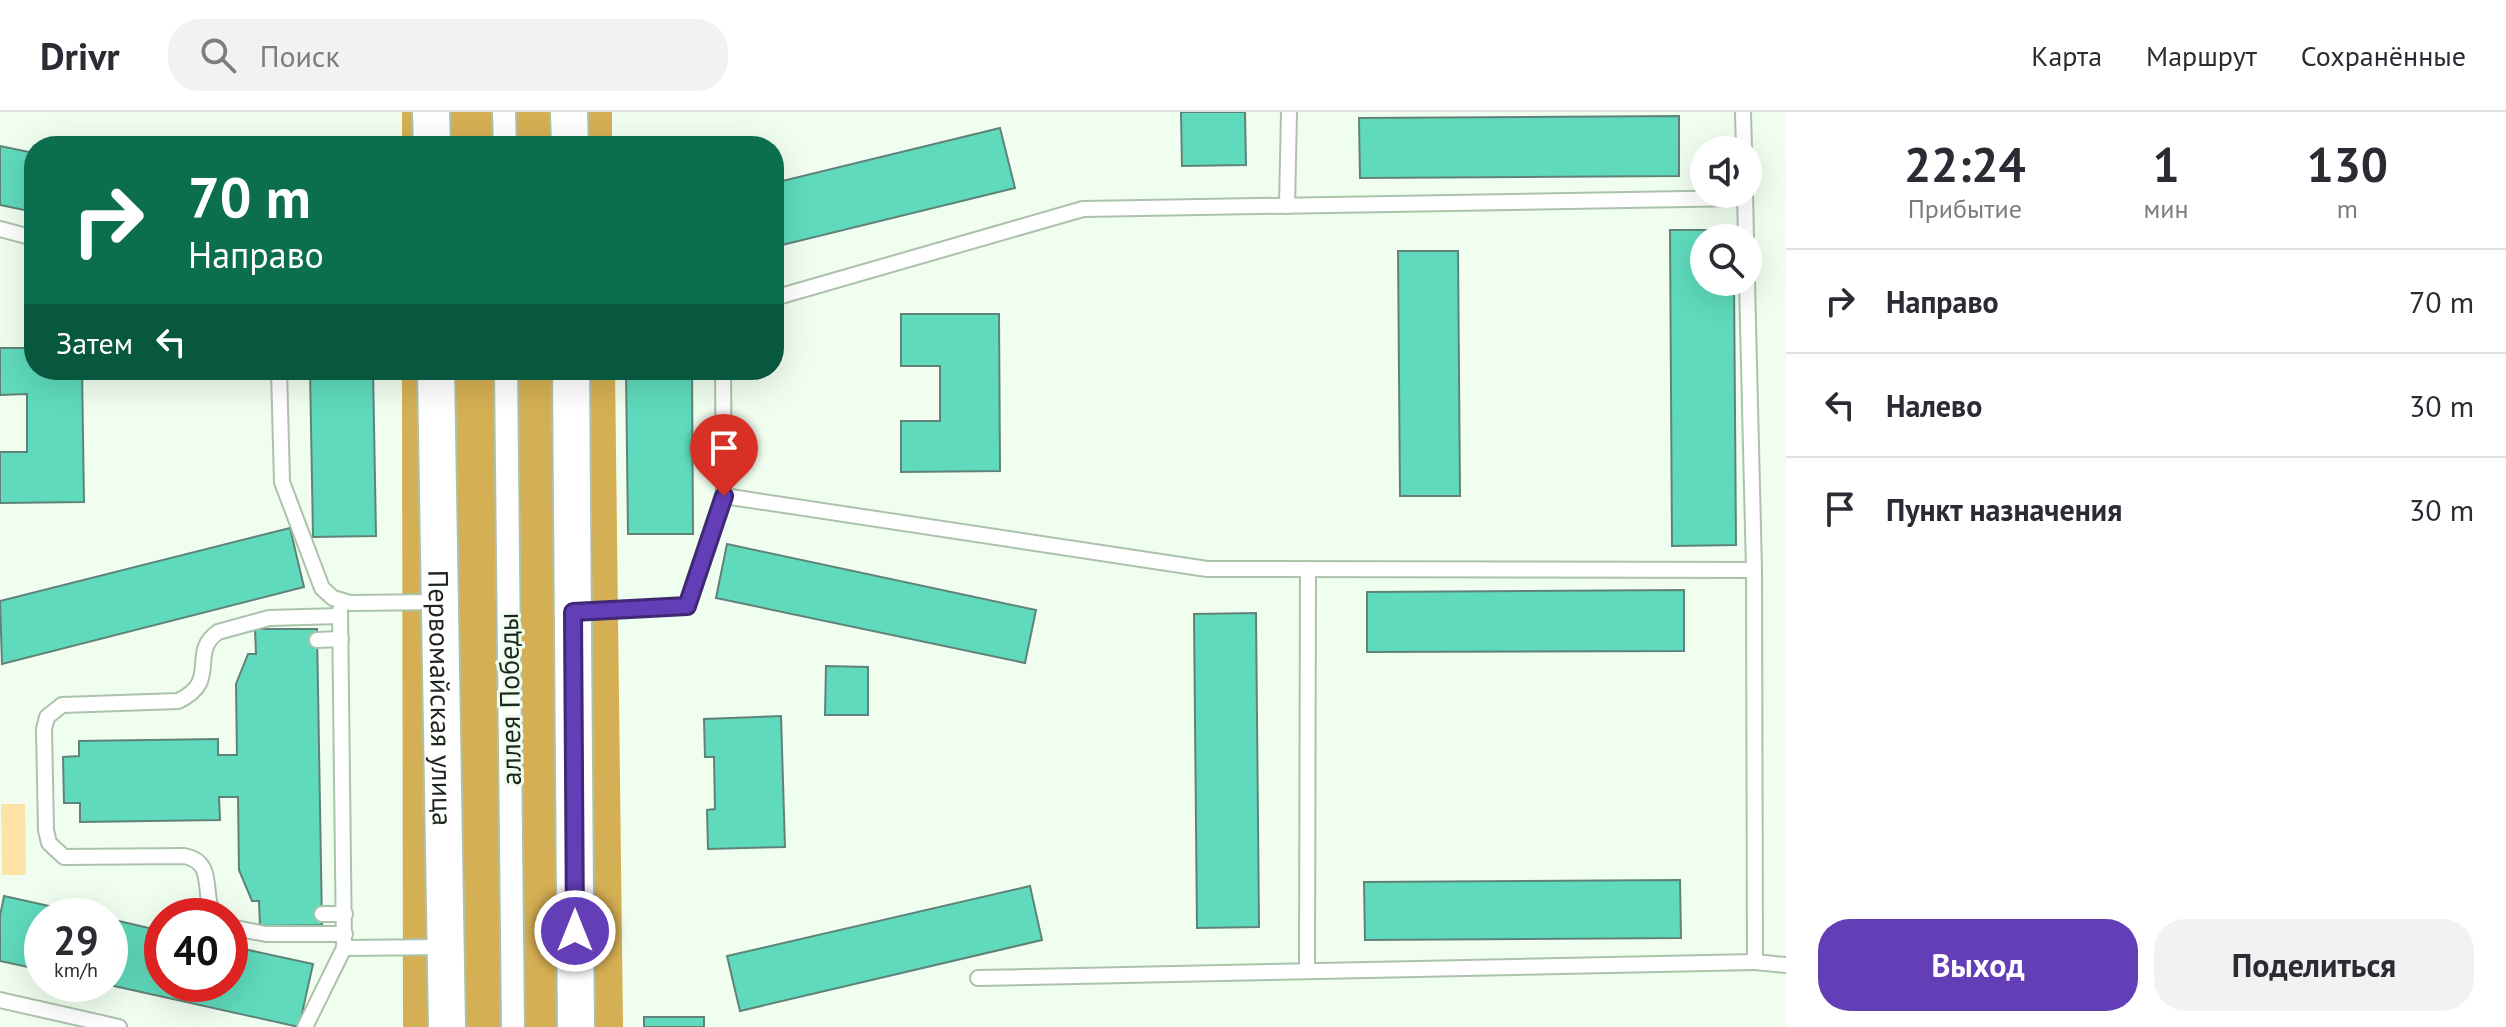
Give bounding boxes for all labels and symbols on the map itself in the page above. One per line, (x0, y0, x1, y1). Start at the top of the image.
pin (690, 414, 758, 496)
street label: Первомайская улица (421, 570, 462, 826)
street label: аллея Победы (489, 612, 529, 786)
position arrow (533, 889, 617, 973)
speed limit sign: 40 (144, 898, 248, 1002)

